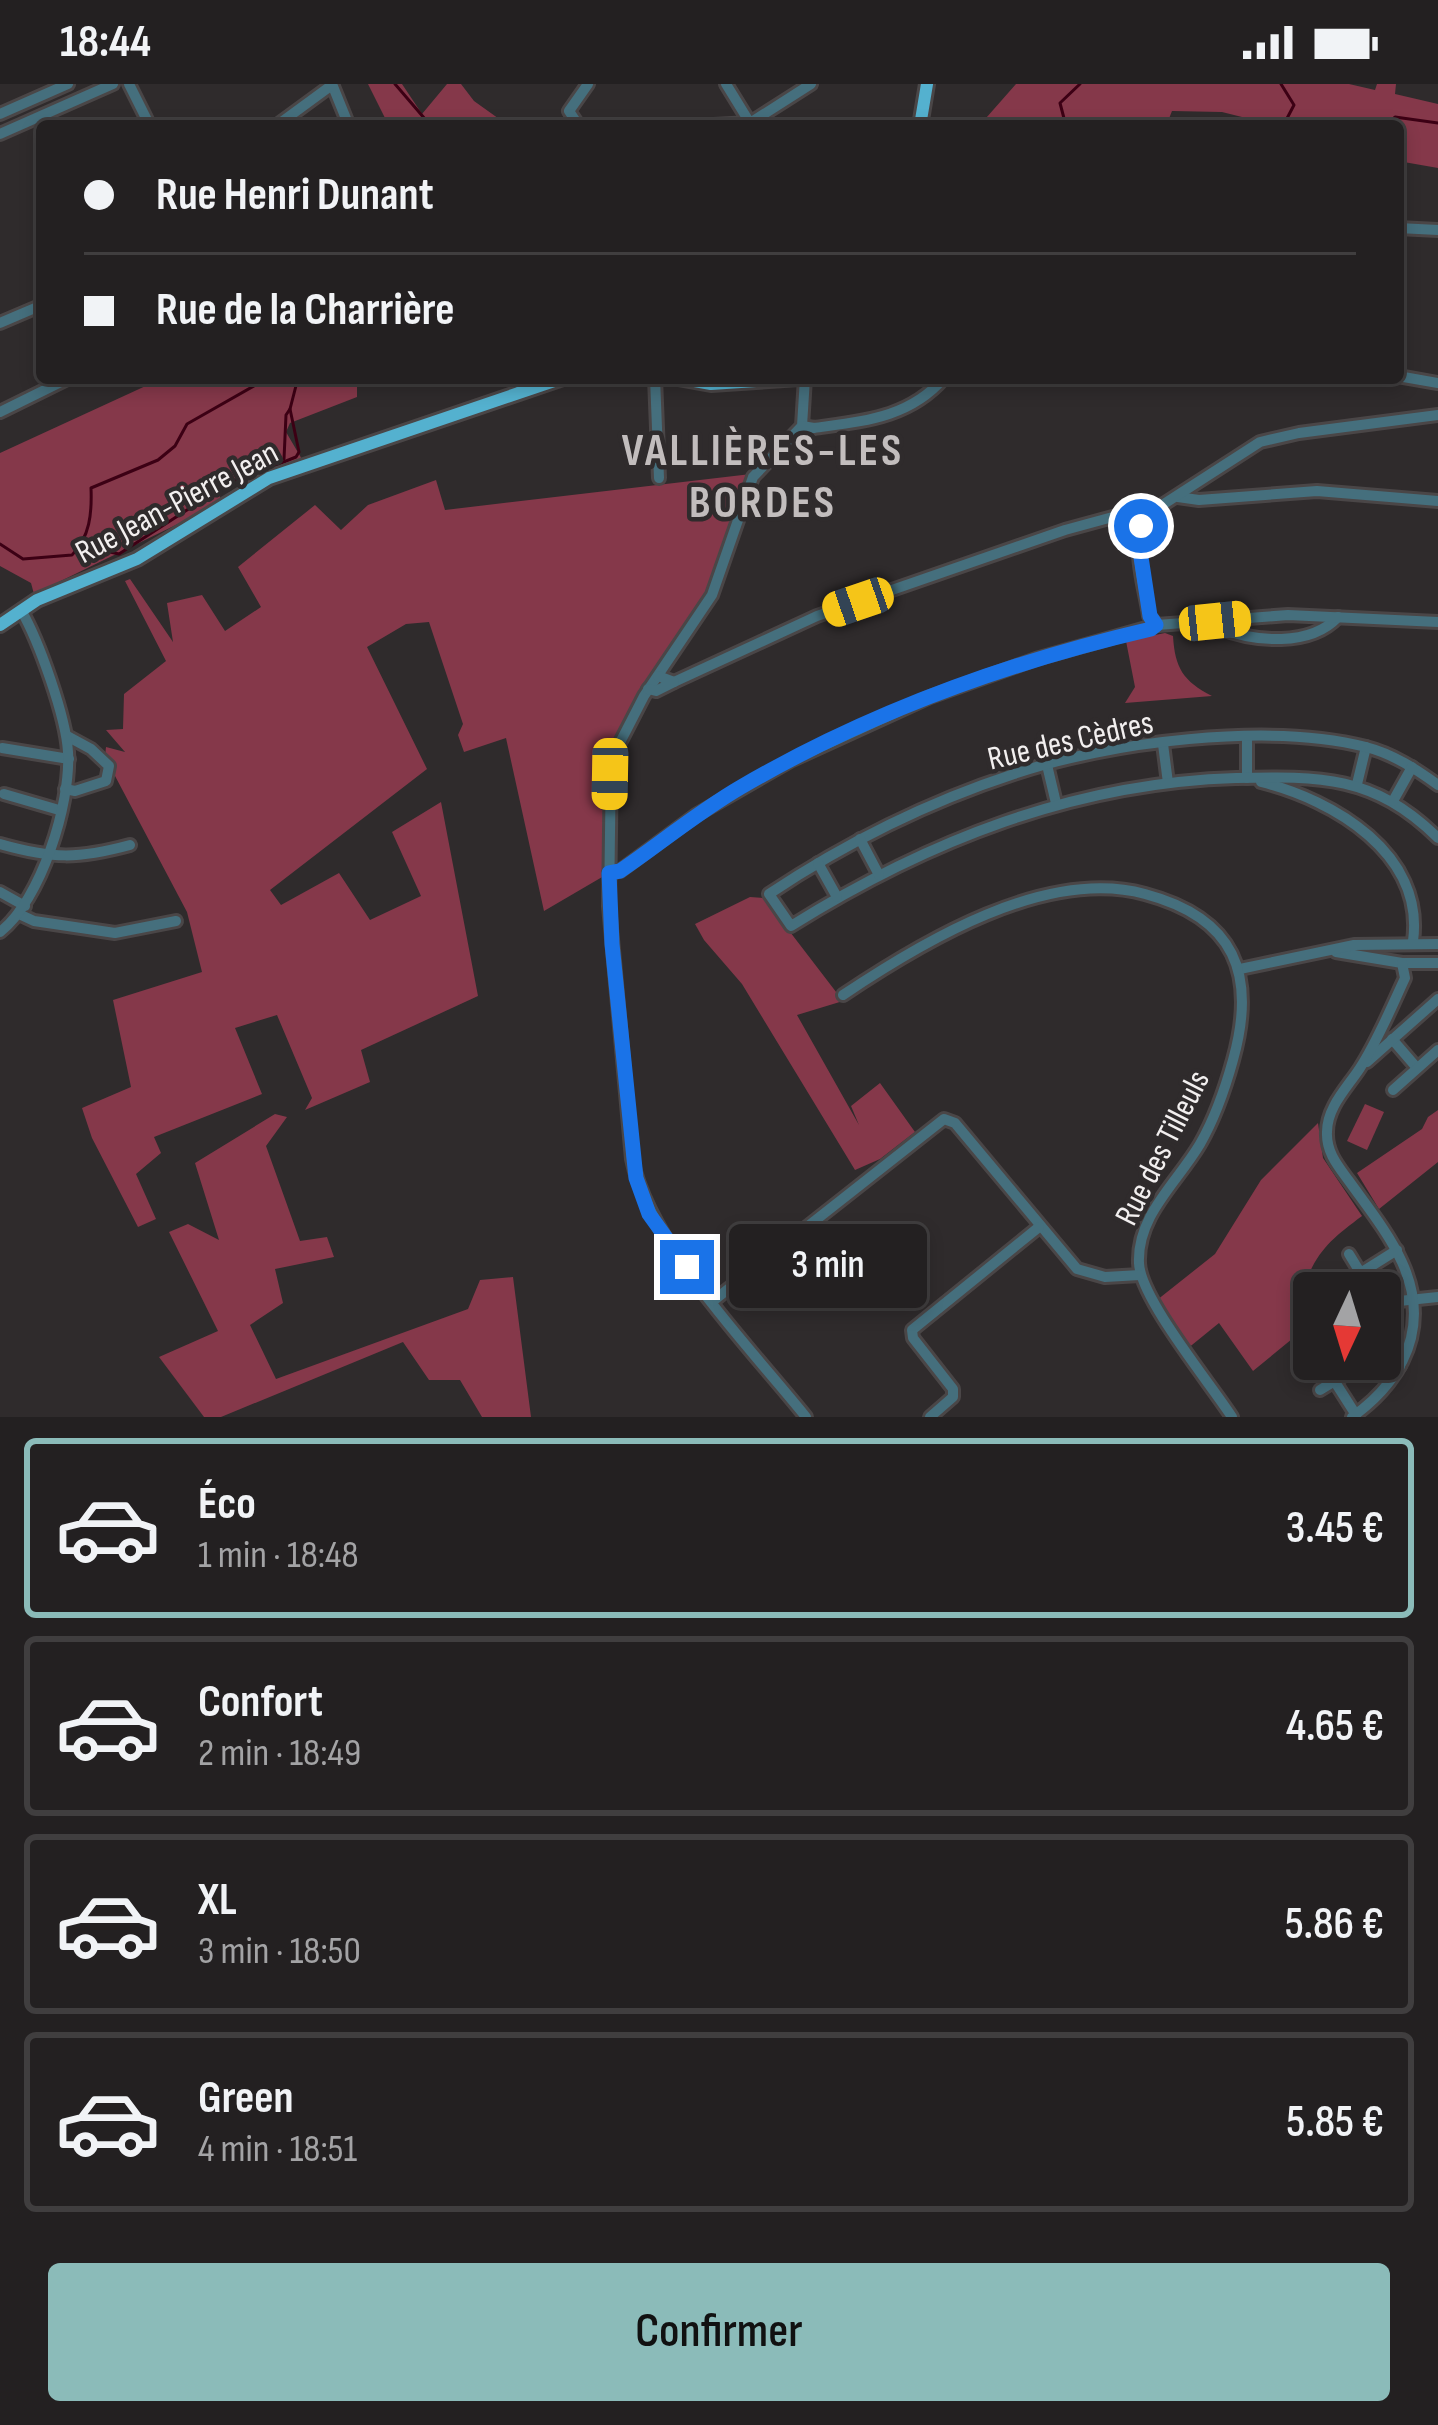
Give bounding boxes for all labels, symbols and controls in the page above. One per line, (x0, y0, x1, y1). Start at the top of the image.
text: 18:44 (60, 15, 151, 70)
text: Rue Henri Dunant (156, 168, 434, 223)
text: Rue de la Charrière (156, 283, 455, 338)
district label: VALLIÈRES-LES BORDES (622, 424, 904, 531)
street label: Rue Jean-Pierre Jean (69, 433, 285, 573)
route start (1114, 499, 1168, 553)
car (818, 573, 898, 631)
car (1177, 599, 1253, 643)
street label: Rue des Cèdres (984, 703, 1157, 779)
car (591, 738, 629, 810)
street label: Rue des Tilleuls (1107, 1064, 1219, 1232)
callout: 3 min (729, 1225, 927, 1309)
route end (660, 1240, 714, 1294)
text: 3 min (791, 1242, 865, 1289)
north arrow (1293, 1272, 1401, 1380)
map controls (1293, 1272, 1401, 1380)
icon: car (54, 1474, 162, 1582)
text: Éco (198, 1477, 256, 1532)
text: 3.45 € (1286, 1501, 1384, 1556)
text: 1 min · 18:48 (198, 1532, 359, 1579)
icon: car (54, 1672, 162, 1780)
text: Confort (198, 1675, 323, 1730)
text: 4.65 € (1286, 1699, 1384, 1754)
text: 2 min · 18:49 (198, 1730, 361, 1777)
icon: car (54, 1870, 162, 1978)
text: XL (198, 1873, 237, 1928)
text: 5.86 € (1285, 1897, 1384, 1952)
text: 3 min · 18:50 (198, 1928, 361, 1975)
icon: car (54, 2068, 162, 2176)
text: Green (198, 2071, 294, 2126)
text: 5.85 € (1286, 2095, 1384, 2150)
text: 4 min · 18:51 (198, 2126, 357, 2173)
button: Confirmer (48, 2263, 1390, 2401)

